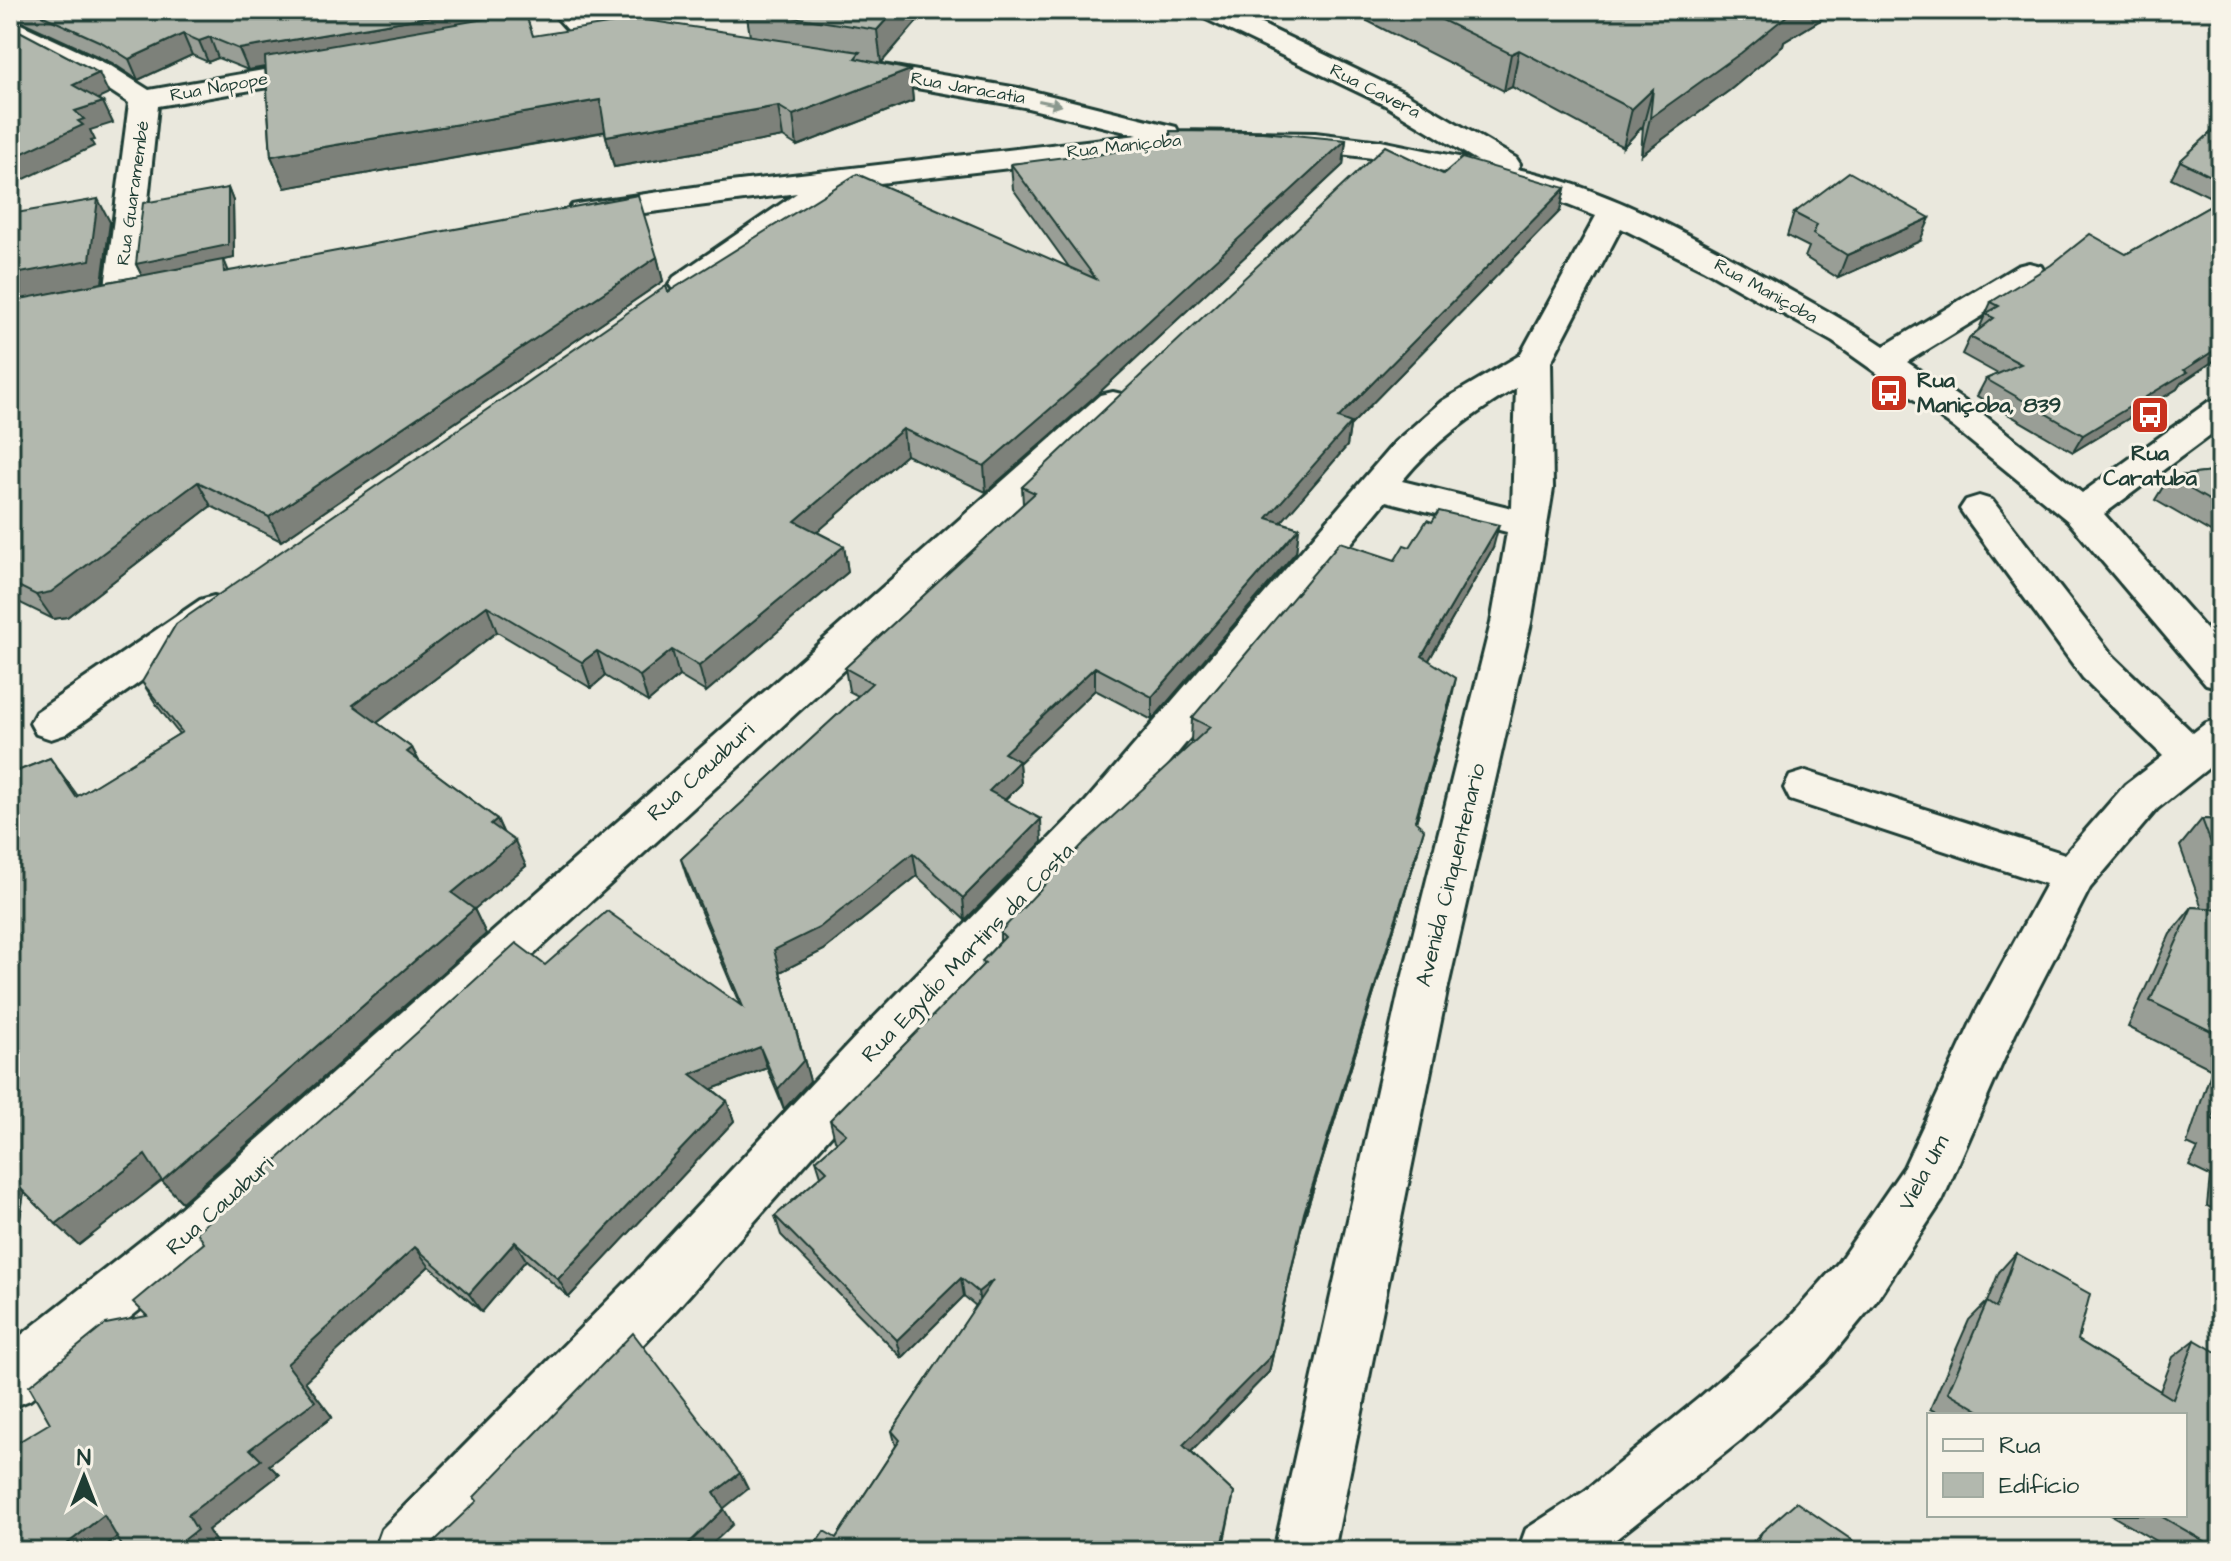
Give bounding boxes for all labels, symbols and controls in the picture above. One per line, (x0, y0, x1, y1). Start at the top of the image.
street label: Rua Cavera (1325, 58, 1425, 124)
street label: Rua Napope (168, 66, 270, 108)
street label: Rua Jaracatia (909, 66, 1027, 110)
one-way arrow (1037, 97, 1062, 110)
street label: Rua Guaramembé (110, 119, 156, 267)
street label: Rua Maniçoba (1066, 128, 1182, 164)
street label: Rua Maniçoba (1710, 252, 1822, 330)
place label: Rua Maniçoba, 839 (1917, 365, 2061, 421)
bus stop icon: Rua Maniçoba, 839 (1868, 372, 1910, 414)
bus stop icon: Rua Caratuba (2129, 394, 2171, 436)
place label: Rua Caratuba (2103, 438, 2198, 494)
street label: Rua Cauaburi (640, 715, 762, 829)
street label: Avenida Cinquentenario (1408, 759, 1494, 990)
street label: Rua Egydio Martins da Costa (855, 836, 1082, 1070)
street label: Viela Um (1891, 1130, 1957, 1216)
street label: Rua Cauaburi (159, 1149, 281, 1263)
legend (1927, 1413, 2187, 1517)
text: Rua (1999, 1429, 2041, 1463)
north arrow (44, 1437, 124, 1517)
text: N (77, 1443, 91, 1474)
text: Edifício (1999, 1469, 2080, 1503)

